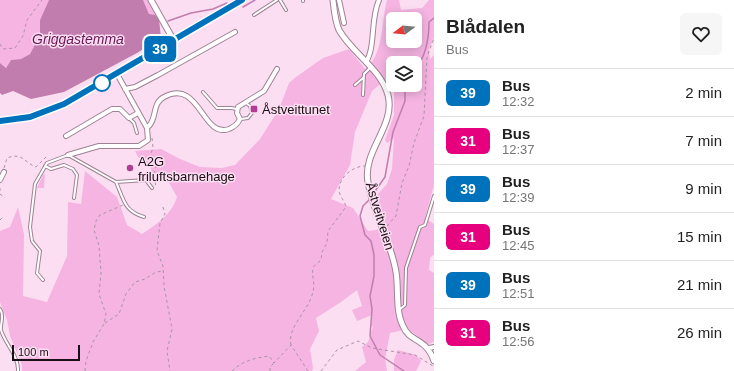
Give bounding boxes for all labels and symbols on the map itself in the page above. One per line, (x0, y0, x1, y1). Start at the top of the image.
north arrow (386, 12, 422, 48)
water label: Griggastemma (32, 31, 124, 47)
line badge: 39 (142, 36, 178, 62)
unlabelled marker (93, 74, 111, 92)
place label: Åstveittunet (262, 102, 330, 117)
marker: Åstveittunet (249, 104, 259, 114)
place label: A2G friluftsbarnehage (138, 154, 235, 184)
marker: A2G friluftsbarnehage (125, 163, 135, 173)
street label: Åstveitveien (363, 180, 397, 252)
scale bar (12, 343, 80, 362)

